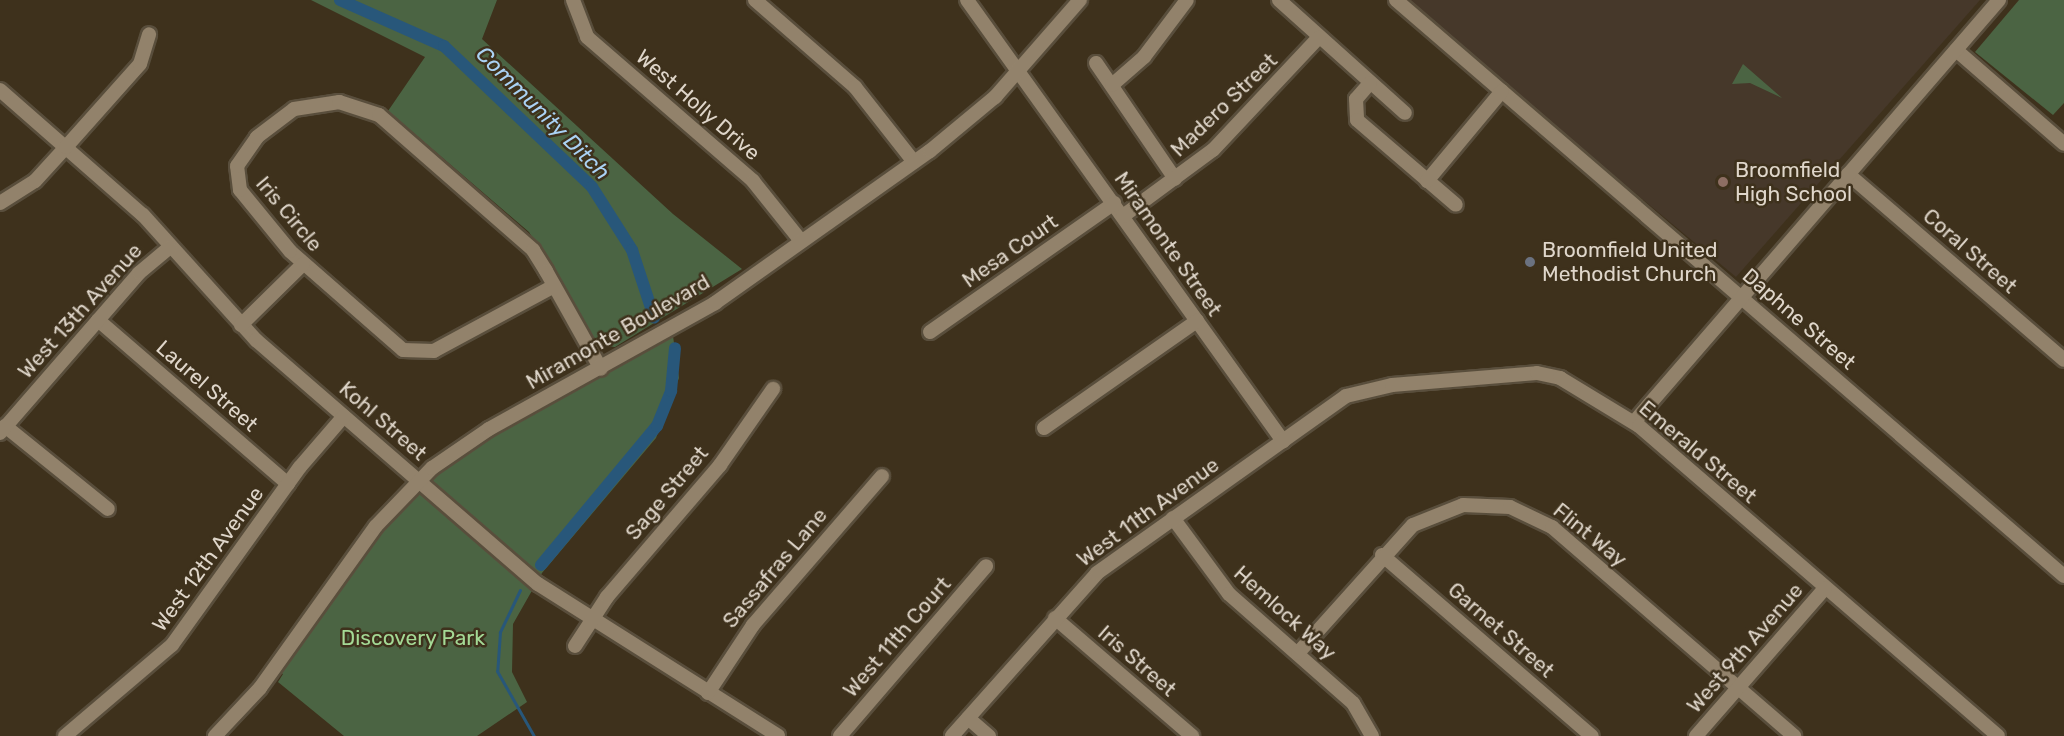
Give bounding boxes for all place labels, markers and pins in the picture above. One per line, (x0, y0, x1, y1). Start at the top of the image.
place label: Broomfield High School (1735, 157, 1852, 207)
marker: Broomfield High School (1716, 175, 1730, 189)
place label: Broomfield United Methodist Church (1542, 237, 1717, 287)
marker: Broomfield United Methodist Church (1523, 255, 1537, 269)

